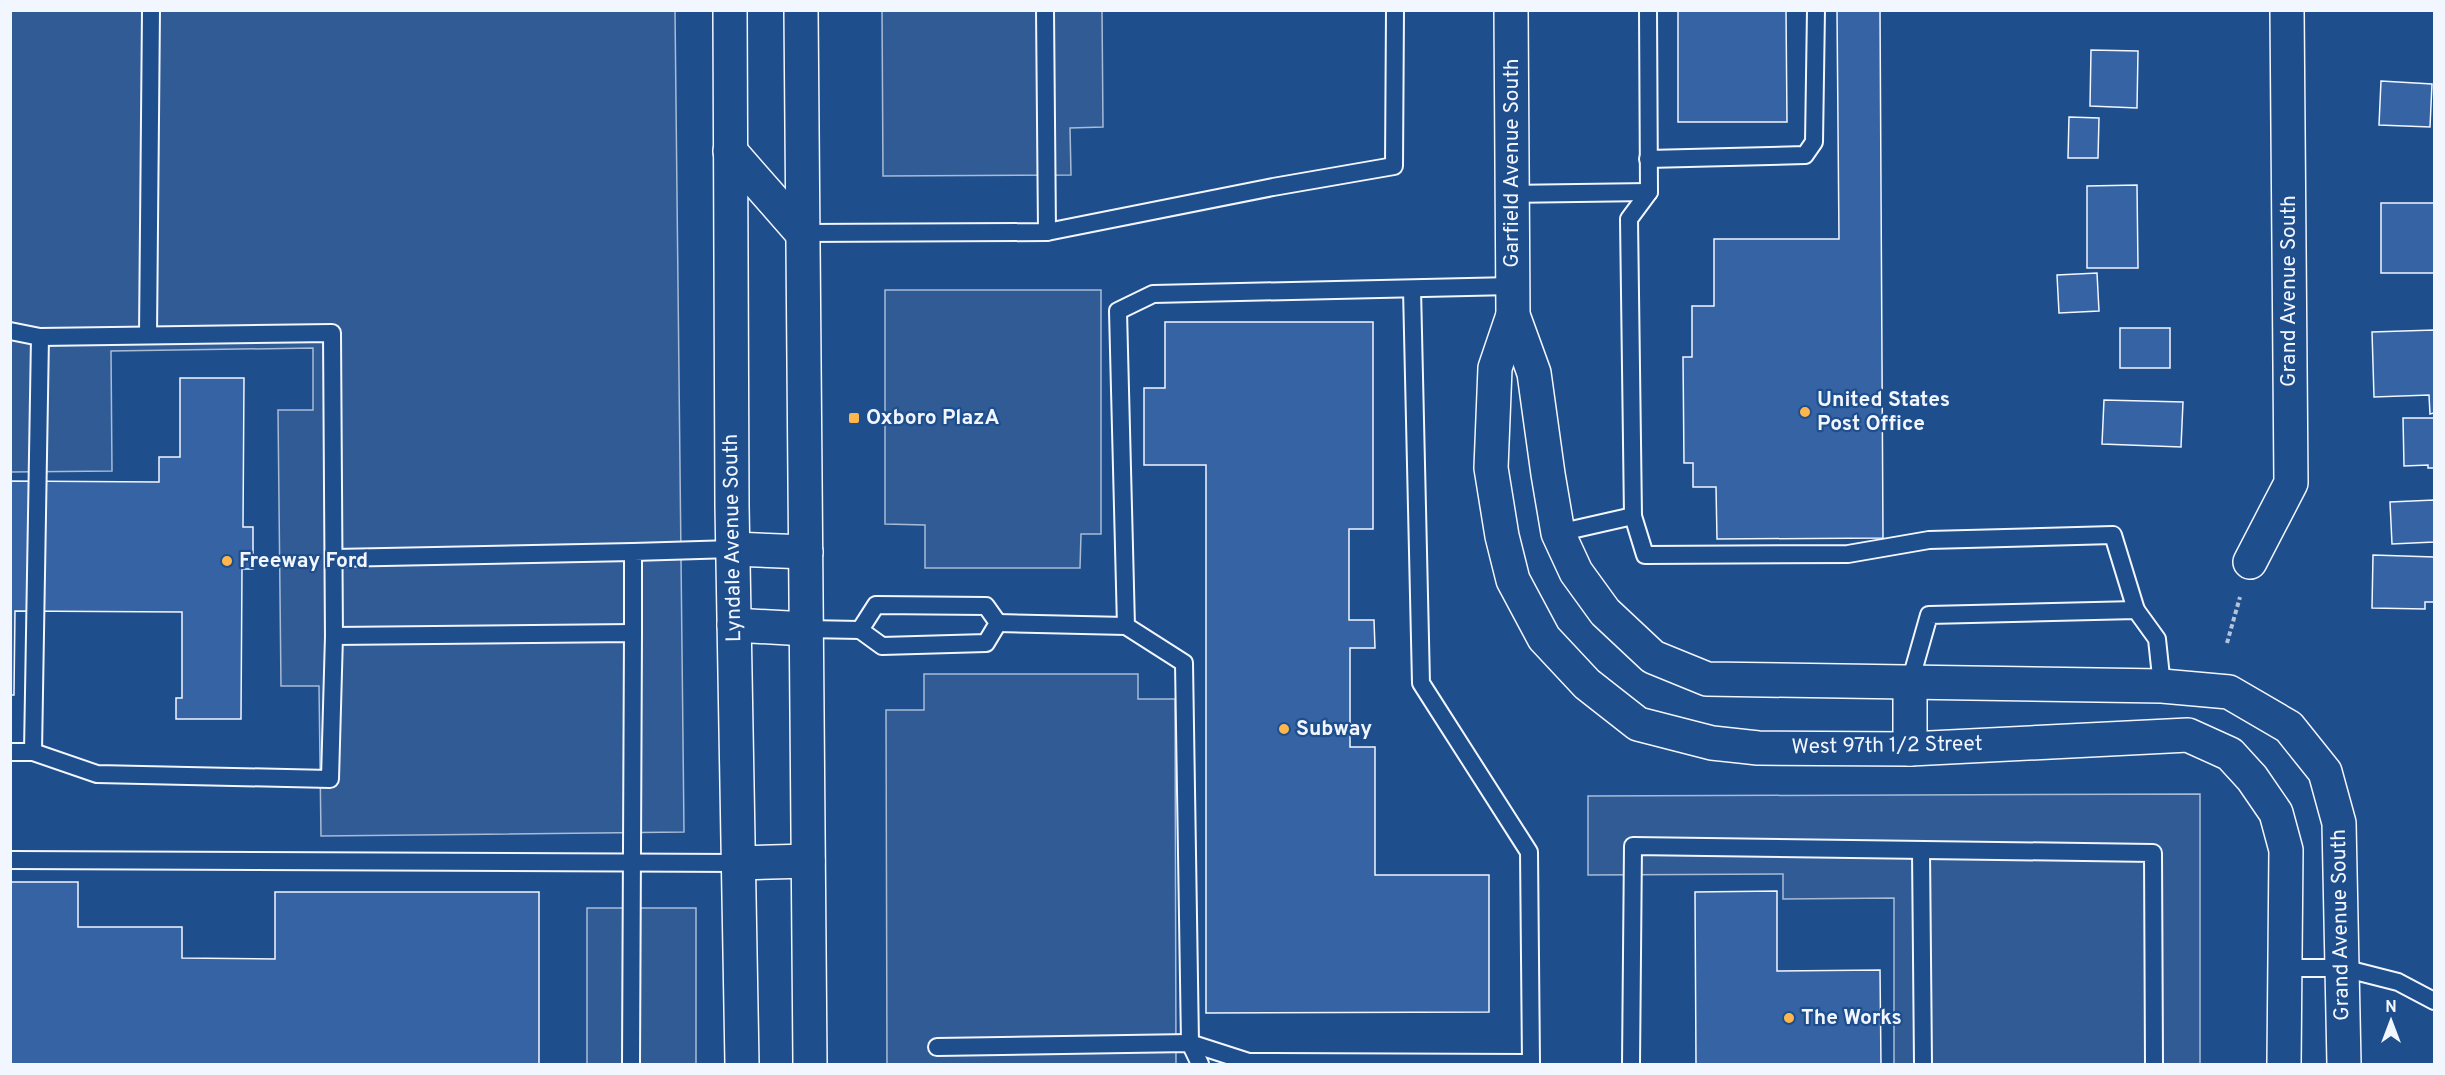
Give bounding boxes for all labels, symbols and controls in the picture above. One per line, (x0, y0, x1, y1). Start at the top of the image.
street label: Garfield Avenue South (1499, 58, 1526, 268)
street label: Grand Avenue South (2276, 195, 2303, 387)
place label: United States Post Office (1817, 387, 1950, 438)
place label: Oxboro PlazA (866, 405, 1000, 432)
marker: United States Post Office (1798, 405, 1812, 419)
marker: Oxboro PlazA (847, 411, 861, 425)
street label: Lyndale Avenue South (718, 434, 748, 642)
place label: Freeway Ford (239, 548, 368, 575)
marker: Freeway Ford (220, 554, 234, 568)
place label: Subway (1296, 716, 1372, 743)
marker: Subway (1277, 722, 1291, 736)
street label: West 97th 1/2 Street (1791, 731, 1983, 761)
street label: Grand Avenue South (2326, 829, 2356, 1021)
north arrow (2361, 991, 2421, 1051)
text: N (2385, 998, 2397, 1018)
place label: The Works (1801, 1005, 1902, 1032)
marker: The Works (1782, 1011, 1796, 1025)

